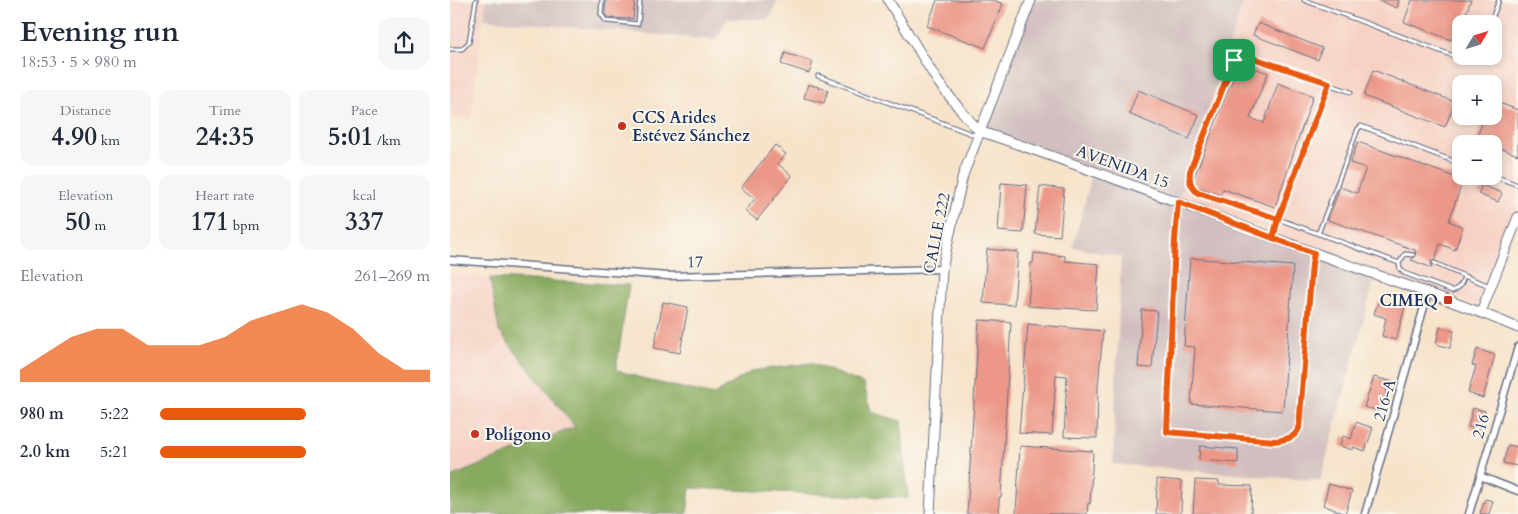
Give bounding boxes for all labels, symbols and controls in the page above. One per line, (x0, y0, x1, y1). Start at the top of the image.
text: Evening run (20, 13, 179, 51)
north arrow (1452, 15, 1502, 65)
map controls (1452, 15, 1502, 185)
button: share (378, 17, 430, 69)
pin (1213, 39, 1255, 81)
icon: arrive (1220, 46, 1248, 74)
text: 18:53 · 5 × 980 m (20, 51, 137, 73)
button: + (1452, 75, 1502, 125)
text: Distance (60, 101, 111, 120)
text: Time (209, 101, 241, 120)
text: Pace (351, 101, 378, 120)
place label: CCS Arides Estévez Sánchez (632, 107, 750, 147)
text: 4.90 (51, 120, 97, 154)
text: 24:35 (196, 120, 254, 154)
text: 5:01 (328, 120, 373, 154)
marker: CCS Arides Estévez Sánchez (616, 120, 628, 132)
text: km (97, 131, 120, 150)
text: /km (373, 131, 401, 150)
button: − (1452, 135, 1502, 185)
street label: AVENIDA 15 (1073, 140, 1172, 194)
text: Elevation (58, 186, 113, 205)
text: Heart rate (195, 186, 255, 205)
text: kcal (353, 186, 376, 205)
street label: CALLE 222 (918, 191, 956, 275)
text: 50 (65, 205, 91, 239)
text: 171 (190, 205, 229, 239)
text: 337 (345, 205, 384, 239)
text: m (91, 216, 106, 235)
text: bpm (229, 216, 259, 235)
street label: 17 (687, 251, 703, 273)
text: Elevation (20, 265, 84, 287)
text: 261–269 m (354, 265, 430, 287)
place label: CIMEQ (1379, 290, 1438, 312)
marker: CIMEQ (1442, 294, 1454, 306)
street label: 216-A (1368, 376, 1402, 424)
text: 980 m (20, 403, 64, 425)
text: 5:22 (100, 403, 129, 425)
street label: 216 (1467, 411, 1495, 441)
place label: Polígono (485, 424, 551, 446)
marker: Polígono (469, 428, 481, 440)
text: 2.0 km (20, 441, 70, 463)
text: 5:21 (100, 441, 129, 463)

